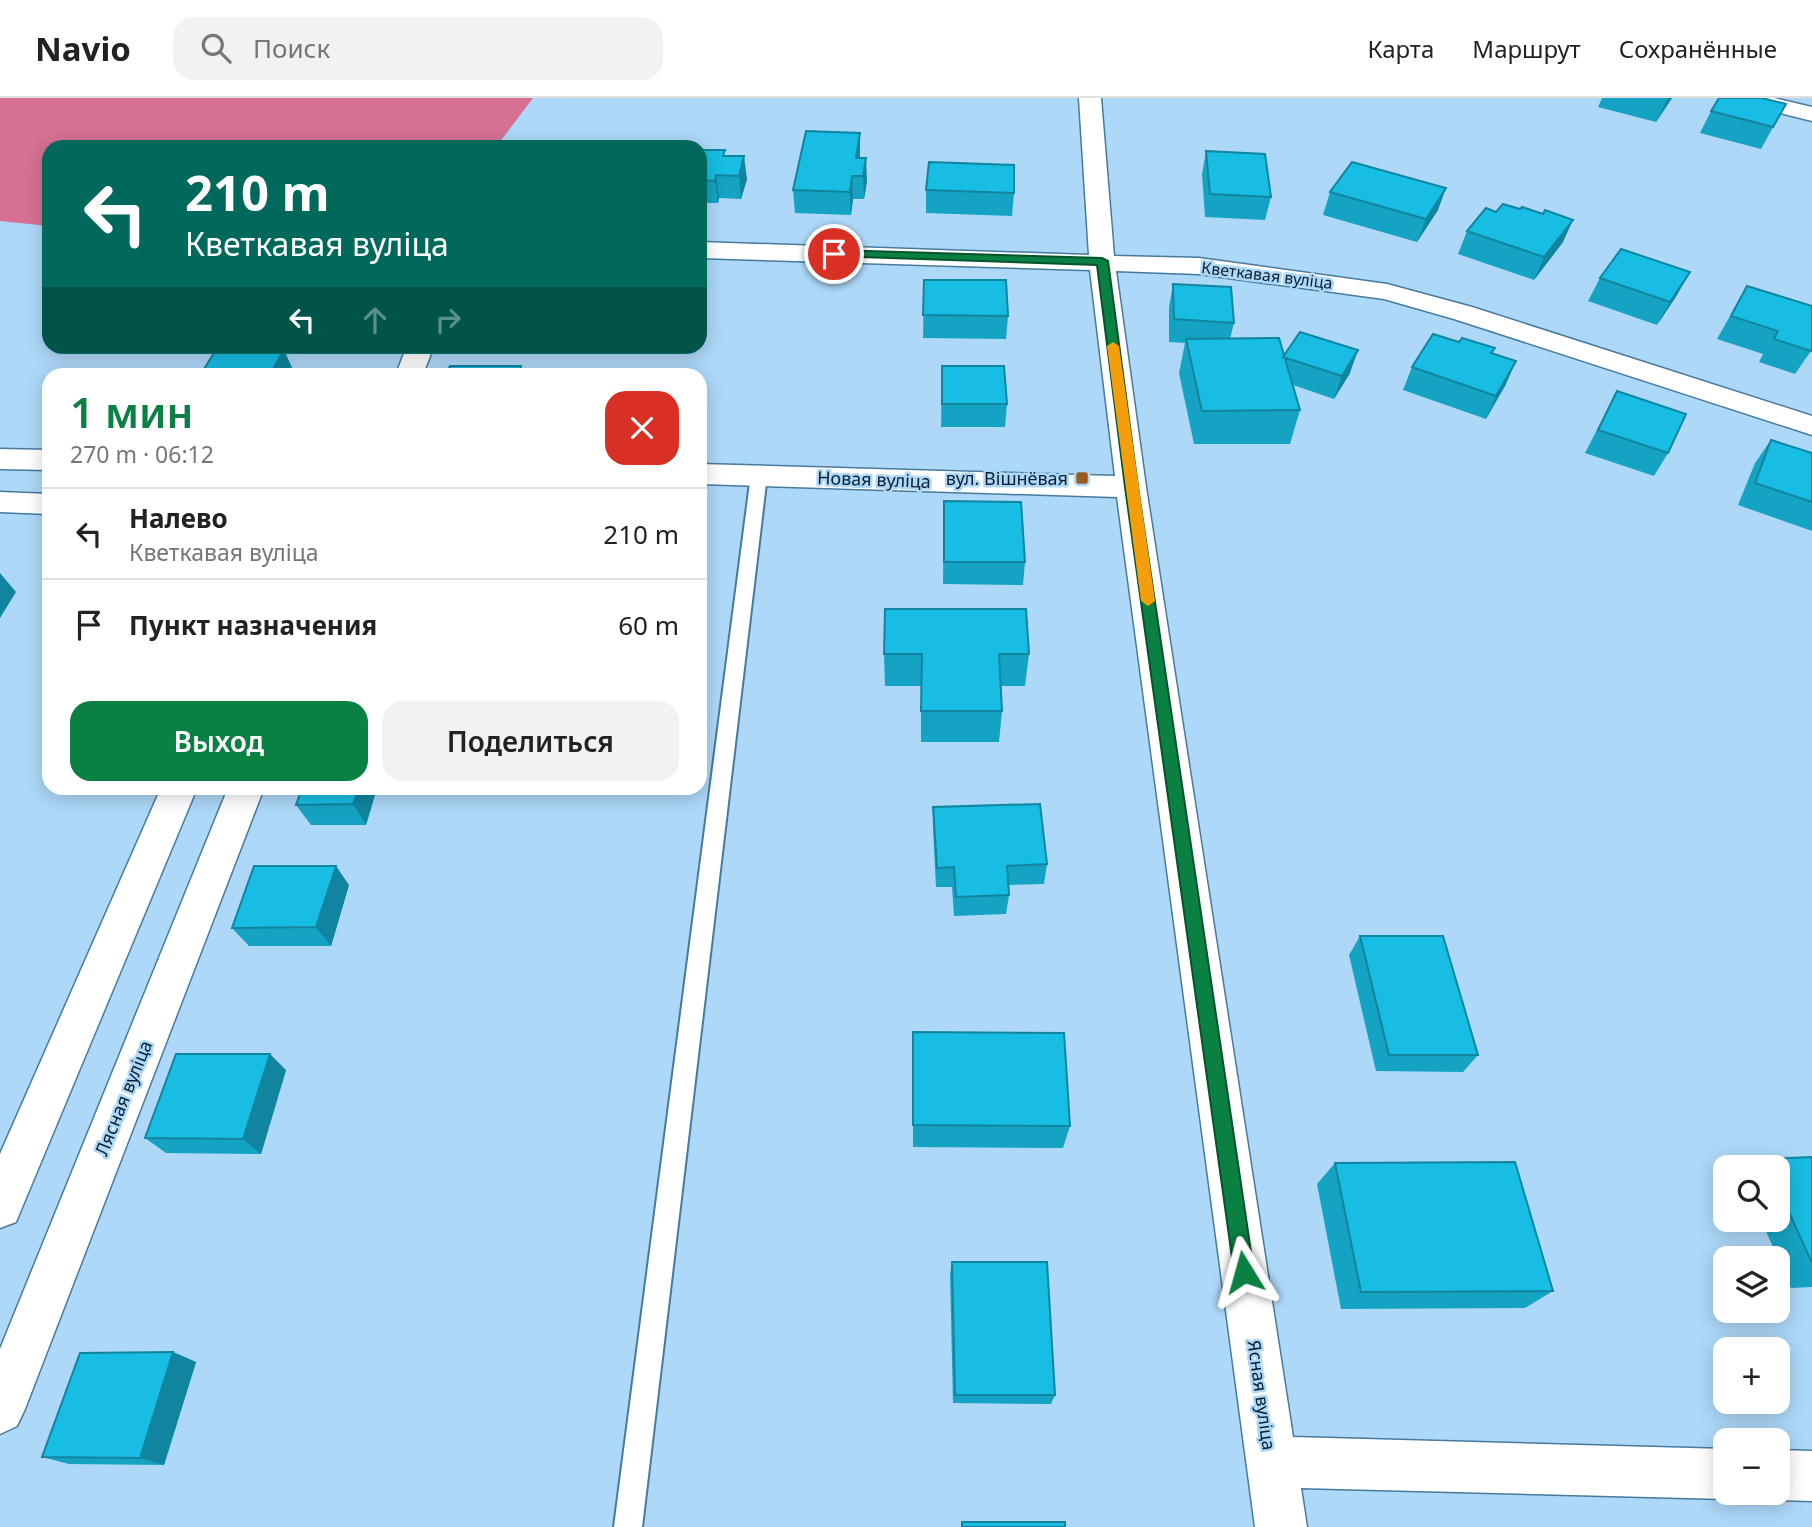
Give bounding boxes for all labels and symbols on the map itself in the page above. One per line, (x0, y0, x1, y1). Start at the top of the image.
pin (804, 224, 864, 284)
street label: Кветкавая вуліца (1200, 256, 1334, 294)
street label: Новая вуліца (817, 465, 931, 493)
place label: вул. Вішнёвая (946, 466, 1068, 490)
marker: вул. Вішнёвая (1074, 470, 1090, 486)
street label: Лясная вуліца (89, 1037, 157, 1159)
position arrow (1207, 1235, 1281, 1309)
street label: Ясная вуліца (1242, 1338, 1282, 1452)

